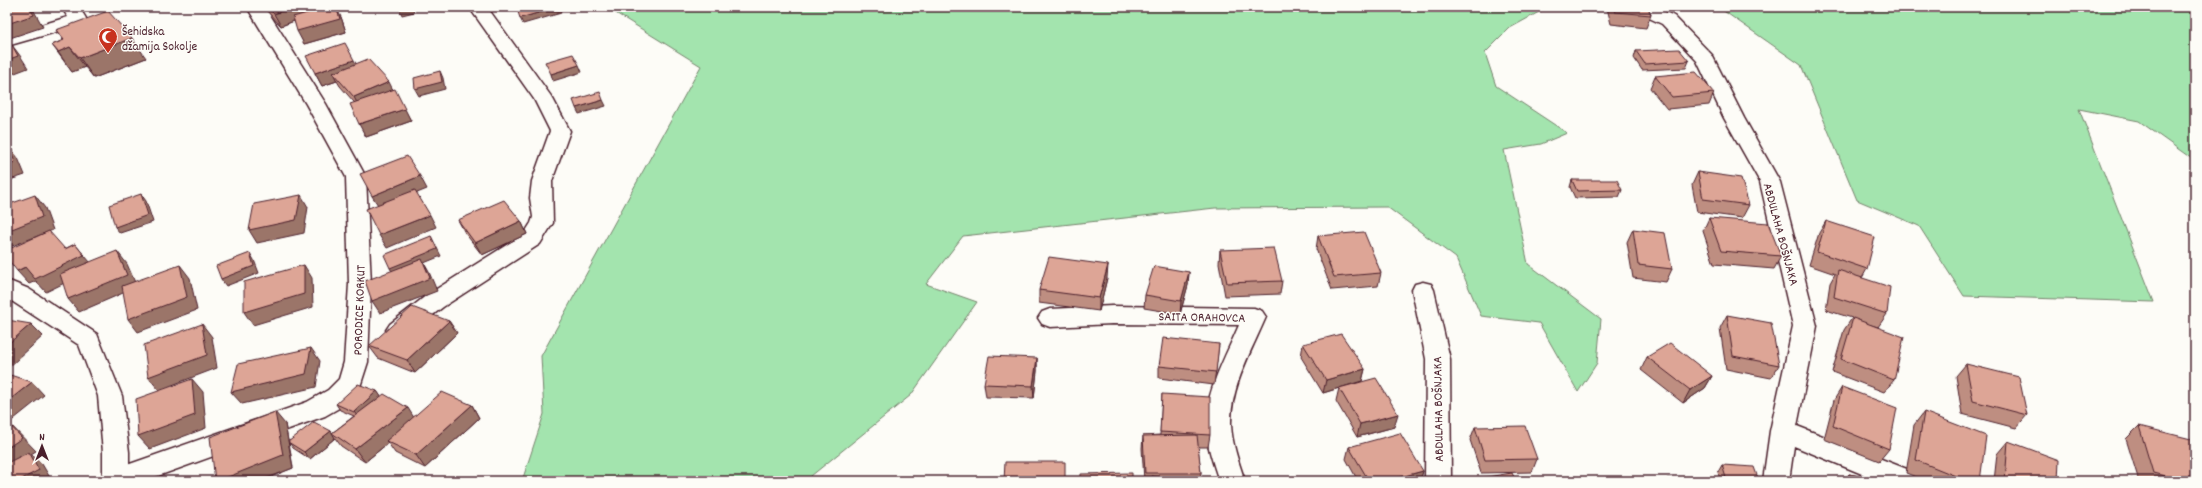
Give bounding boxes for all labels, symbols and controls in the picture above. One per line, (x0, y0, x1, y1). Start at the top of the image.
place label: Šehidska džamija Sokolje (122, 23, 198, 57)
mosque icon: Šehidska džamija Sokolje (97, 26, 119, 54)
street label: ABDULAHA BOŠNJAKA (1757, 181, 1802, 288)
street label: PORODICE KORKUT (349, 265, 372, 356)
street label: SAITA ORAHOVCA (1158, 308, 1246, 329)
street label: ABDULAHA BOŠNJAKA (1429, 356, 1450, 462)
north arrow (22, 426, 62, 466)
text: N (39, 430, 45, 446)

